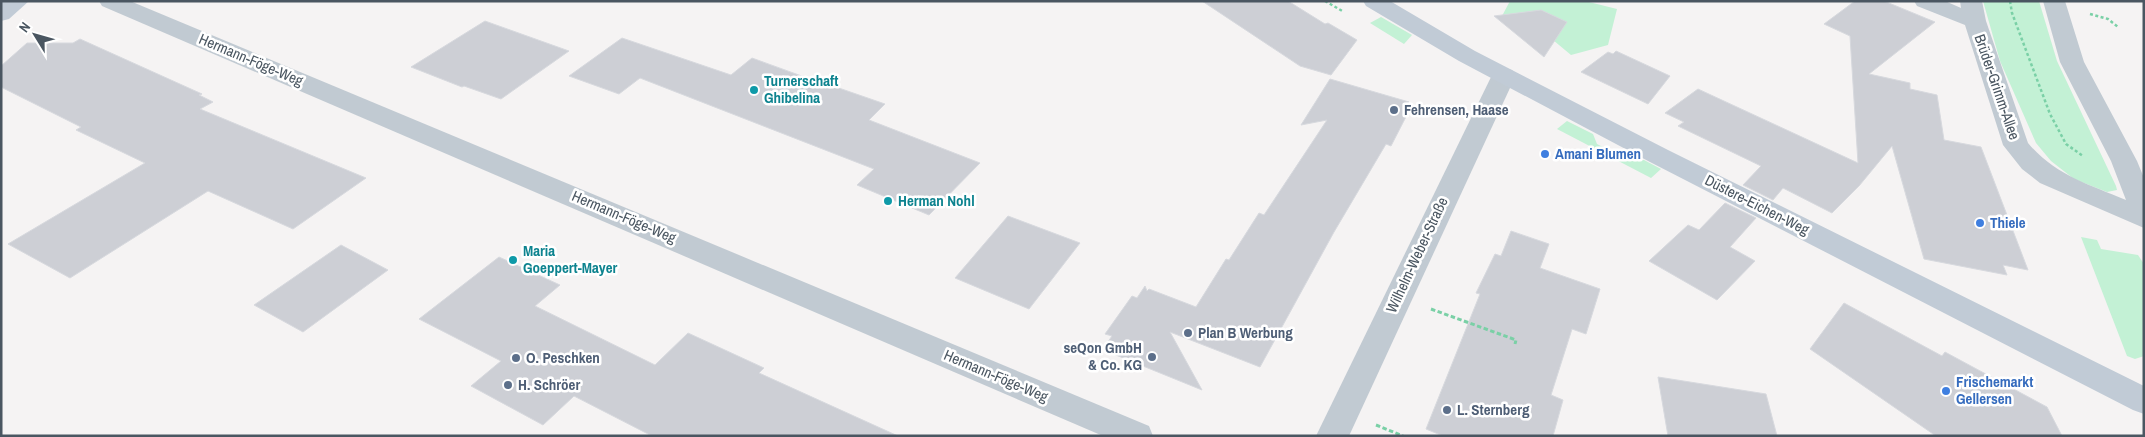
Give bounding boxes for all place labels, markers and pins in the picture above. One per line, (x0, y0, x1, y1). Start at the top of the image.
place label: Turnerschaft Ghibelina (764, 70, 838, 108)
marker: Turnerschaft Ghibelina (748, 84, 760, 96)
place label: Fehrensen, Haase (1404, 99, 1509, 120)
marker: Fehrensen, Haase (1388, 104, 1400, 116)
place label: Amani Blumen (1555, 143, 1641, 164)
marker: Amani Blumen (1539, 148, 1551, 160)
place label: Herman Nohl (898, 190, 975, 211)
marker: Herman Nohl (882, 195, 894, 207)
place label: Thiele (1990, 212, 2026, 233)
marker: Thiele (1974, 217, 1986, 229)
place label: Maria Goeppert-Mayer (523, 240, 618, 278)
marker: Maria Goeppert-Mayer (507, 254, 519, 266)
place label: Plan B Werbung (1198, 322, 1293, 343)
marker: Plan B Werbung (1182, 327, 1194, 339)
place label: seQon GmbH & Co. KG (1063, 337, 1142, 375)
place label: O. Peschken (526, 347, 600, 368)
marker: seQon GmbH & Co. KG (1146, 351, 1158, 363)
marker: O. Peschken (510, 352, 522, 364)
place label: Frischemarkt Gellersen (1956, 371, 2033, 409)
place label: H. Schröer (518, 374, 580, 395)
marker: H. Schröer (502, 379, 514, 391)
marker: Frischemarkt Gellersen (1940, 385, 1952, 397)
place label: L. Sternberg (1457, 399, 1530, 420)
marker: L. Sternberg (1441, 404, 1453, 416)

